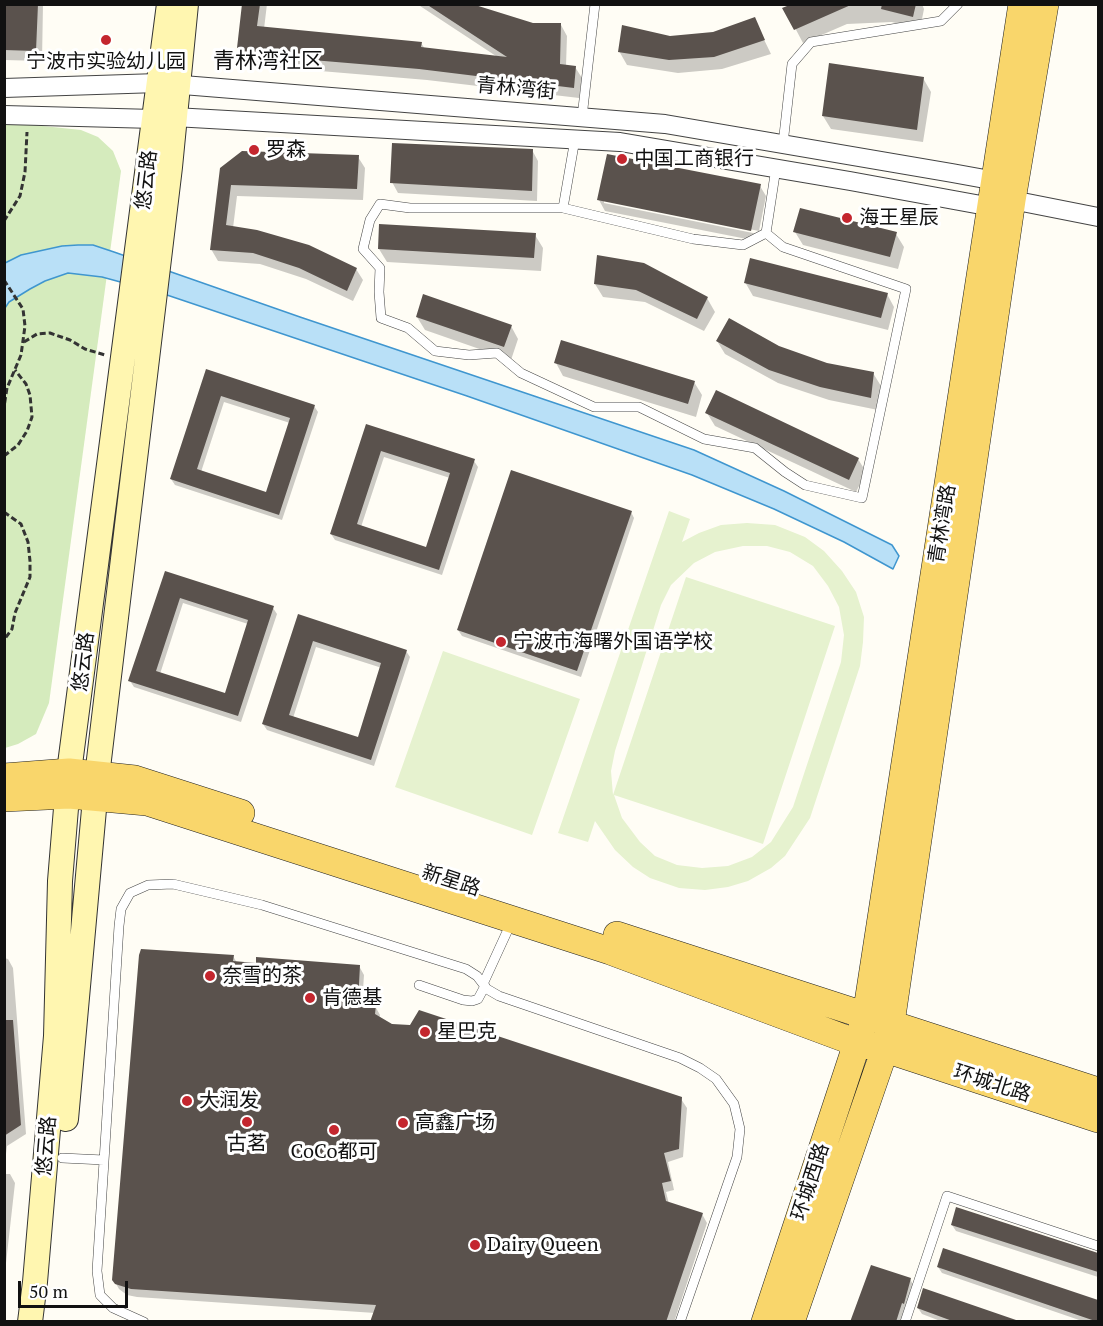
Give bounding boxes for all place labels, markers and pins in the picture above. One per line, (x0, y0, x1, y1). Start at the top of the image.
marker: 宁波市实验幼儿园 (99, 33, 113, 47)
place label: 宁波市实验幼儿园 (26, 50, 186, 74)
place label: 罗森 (266, 138, 306, 162)
marker: 罗森 (247, 143, 261, 157)
place label: 中国工商银行 (634, 147, 754, 171)
marker: 中国工商银行 (615, 152, 629, 166)
place label: 海王星辰 (859, 206, 939, 230)
marker: 海王星辰 (840, 211, 854, 225)
place label: 宁波市海曙外国语学校 (513, 630, 713, 654)
marker: 宁波市海曙外国语学校 (494, 635, 508, 649)
place label: 奈雪的茶 (222, 964, 302, 988)
marker: 奈雪的茶 (203, 969, 217, 983)
place label: 肯德基 (322, 986, 382, 1010)
marker: 肯德基 (303, 991, 317, 1005)
place label: 星巴克 (437, 1020, 497, 1044)
marker: 星巴克 (418, 1025, 432, 1039)
place label: 大润发 (199, 1089, 259, 1113)
marker: 大润发 (180, 1094, 194, 1108)
place label: 高鑫广场 (415, 1111, 495, 1135)
marker: 古茗 (240, 1115, 254, 1129)
marker: 高鑫广场 (396, 1116, 410, 1130)
marker: CoCo都可 (327, 1123, 341, 1137)
place label: 古茗 (227, 1132, 267, 1156)
place label: CoCo都可 (291, 1140, 377, 1164)
place label: Dairy Queen (487, 1233, 599, 1257)
marker: Dairy Queen (468, 1238, 482, 1252)

